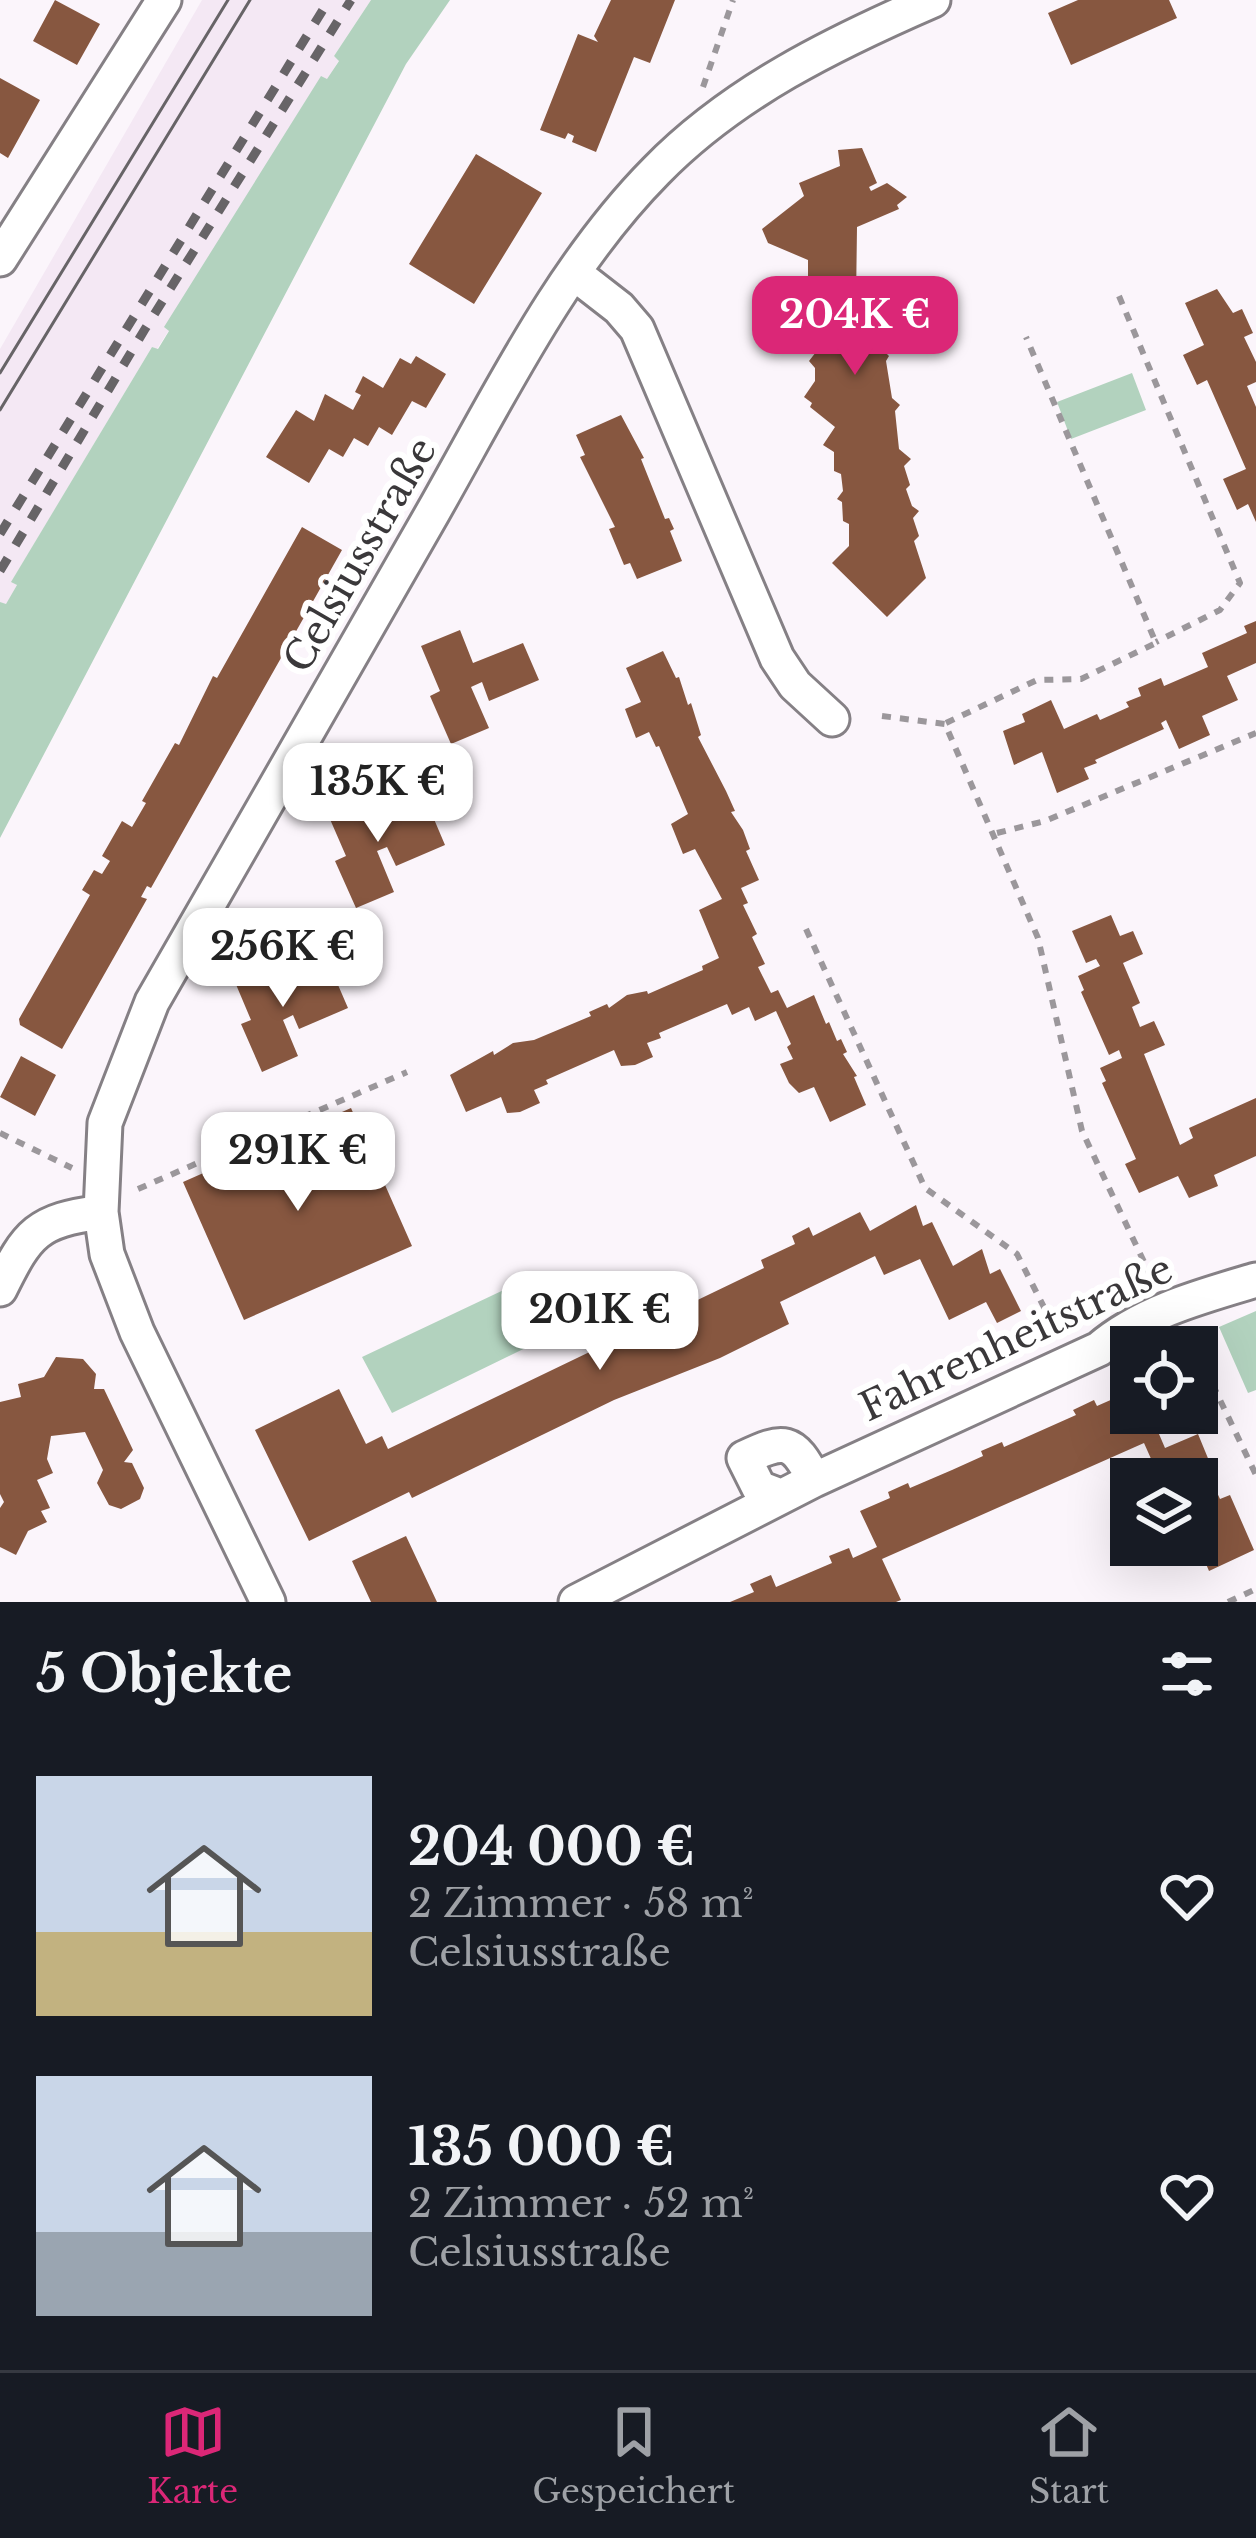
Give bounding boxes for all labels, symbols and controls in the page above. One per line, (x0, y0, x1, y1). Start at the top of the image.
pin: 204K € (757, 276, 953, 378)
text: 204K € (779, 290, 931, 339)
street label: Celsiusstraße (273, 429, 447, 681)
pin: 135K € (280, 743, 476, 845)
text: 135K € (310, 757, 446, 806)
pin: 256K € (185, 908, 381, 1010)
text: 256K € (210, 922, 356, 971)
pin: 291K € (200, 1112, 396, 1214)
text: 291K € (228, 1126, 368, 1175)
street label: Fahrenheitstraße (852, 1244, 1180, 1432)
pin: 201K € (502, 1271, 698, 1373)
text: 201K € (528, 1285, 672, 1334)
map controls (1110, 1326, 1218, 1566)
button: locate (1110, 1326, 1218, 1434)
button: layers (1110, 1458, 1218, 1566)
icon: filters (1154, 1641, 1220, 1707)
text: 5 Objekte (36, 1643, 292, 1706)
text: 204 000 € (408, 1816, 695, 1879)
icon: home (132, 1824, 276, 1968)
icon: heart (1154, 1863, 1220, 1929)
text: 2 Zimmer · 58 m² (408, 1879, 754, 1928)
text: Celsiusstraße (408, 1928, 671, 1977)
text: 135 000 € (408, 2116, 675, 2179)
icon: home (132, 2124, 276, 2268)
icon: heart (1154, 2163, 1220, 2229)
text: 2 Zimmer · 52 m² (408, 2179, 754, 2228)
text: Celsiusstraße (408, 2228, 671, 2277)
tab: Karte (147, 2399, 238, 2512)
tab: Gespeichert (532, 2399, 735, 2512)
tab: Start (1029, 2399, 1109, 2512)

